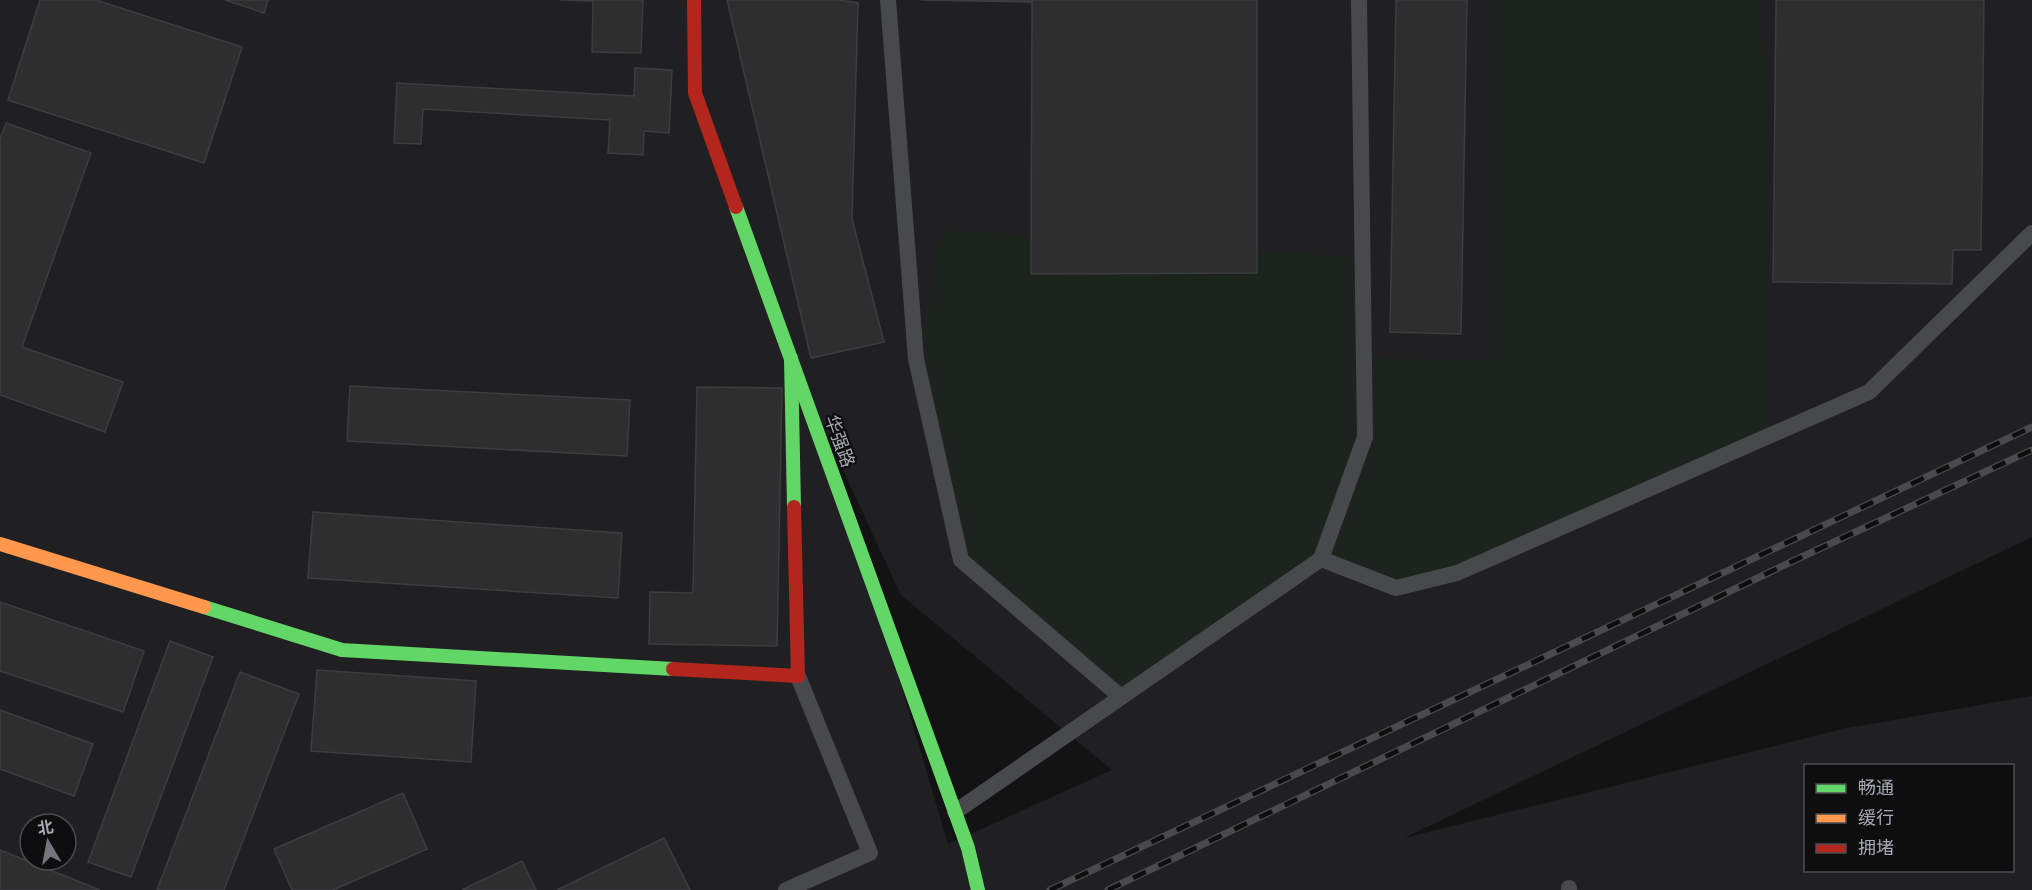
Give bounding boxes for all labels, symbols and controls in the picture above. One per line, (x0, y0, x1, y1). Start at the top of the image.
street label: 华强路 (820, 412, 860, 470)
legend (1804, 764, 2014, 872)
text: 畅通 (1858, 776, 1894, 799)
text: 缓行 (1858, 806, 1894, 829)
north arrow (18, 812, 78, 872)
text: 北 (36, 816, 55, 838)
text: 拥堵 (1858, 836, 1894, 859)

